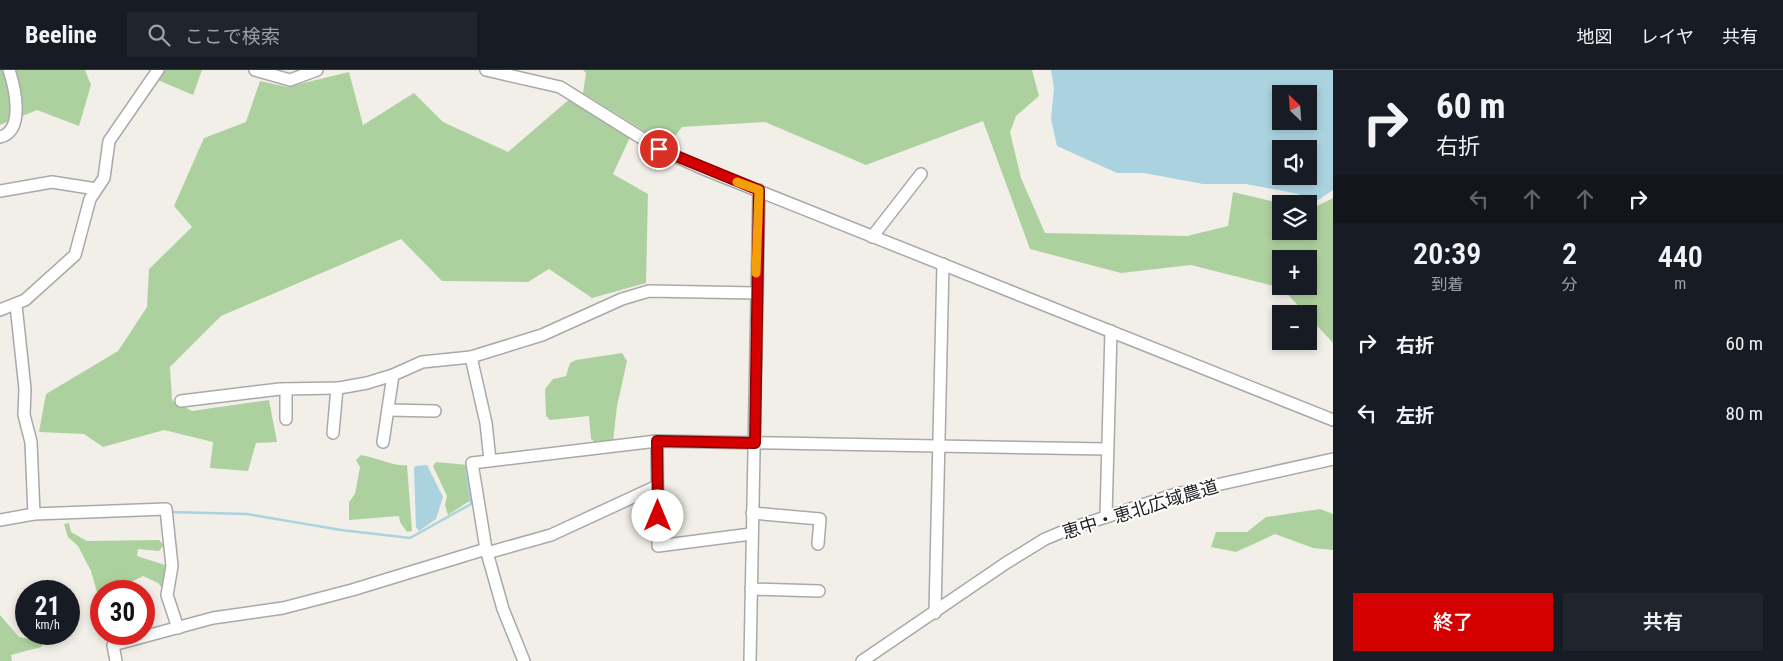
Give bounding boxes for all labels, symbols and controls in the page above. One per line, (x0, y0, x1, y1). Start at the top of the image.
search box (127, 12, 477, 57)
text: Beeline (25, 21, 97, 49)
icon: search (145, 21, 173, 49)
text: ここで検索 (185, 25, 280, 48)
text: 地図 (1577, 26, 1613, 47)
text: レイヤ (1641, 26, 1694, 47)
text: 共有 (1722, 26, 1758, 47)
north arrow (1272, 85, 1318, 130)
map controls (1272, 85, 1317, 350)
text: 60 m (1436, 86, 1505, 127)
icon: right (1353, 90, 1418, 155)
pin (638, 128, 680, 170)
text: 右折 (1436, 134, 1480, 159)
icon: arrive (645, 135, 673, 163)
button: sound (1272, 140, 1317, 185)
icon: left (1465, 185, 1493, 213)
icon: ahead (1518, 185, 1546, 213)
icon: ahead (1571, 185, 1599, 213)
icon: right (1624, 185, 1652, 213)
button: layers (1272, 195, 1317, 240)
text: 20:39 (1413, 236, 1481, 271)
text: 2 (1562, 236, 1577, 271)
text: 440 (1658, 239, 1703, 274)
button: + (1272, 250, 1317, 295)
text: m (1674, 274, 1686, 293)
text: 到着 (1431, 275, 1463, 294)
text: 分 (1562, 275, 1578, 294)
button: − (1272, 305, 1317, 350)
icon: right (1353, 329, 1381, 357)
text: 60 m (1726, 332, 1763, 355)
text: 右折 (1396, 334, 1434, 357)
icon: left (1353, 399, 1381, 427)
text: 80 m (1726, 402, 1763, 425)
text: 左折 (1396, 404, 1434, 427)
street label: 恵中・恵北広域農道 (1059, 475, 1221, 543)
position arrow (631, 489, 683, 541)
speed limit sign: 30 (90, 580, 155, 645)
text: 21 (35, 592, 60, 621)
button: 終了 (1353, 593, 1553, 651)
button: 共有 (1563, 593, 1763, 651)
text: km/h (35, 618, 60, 632)

